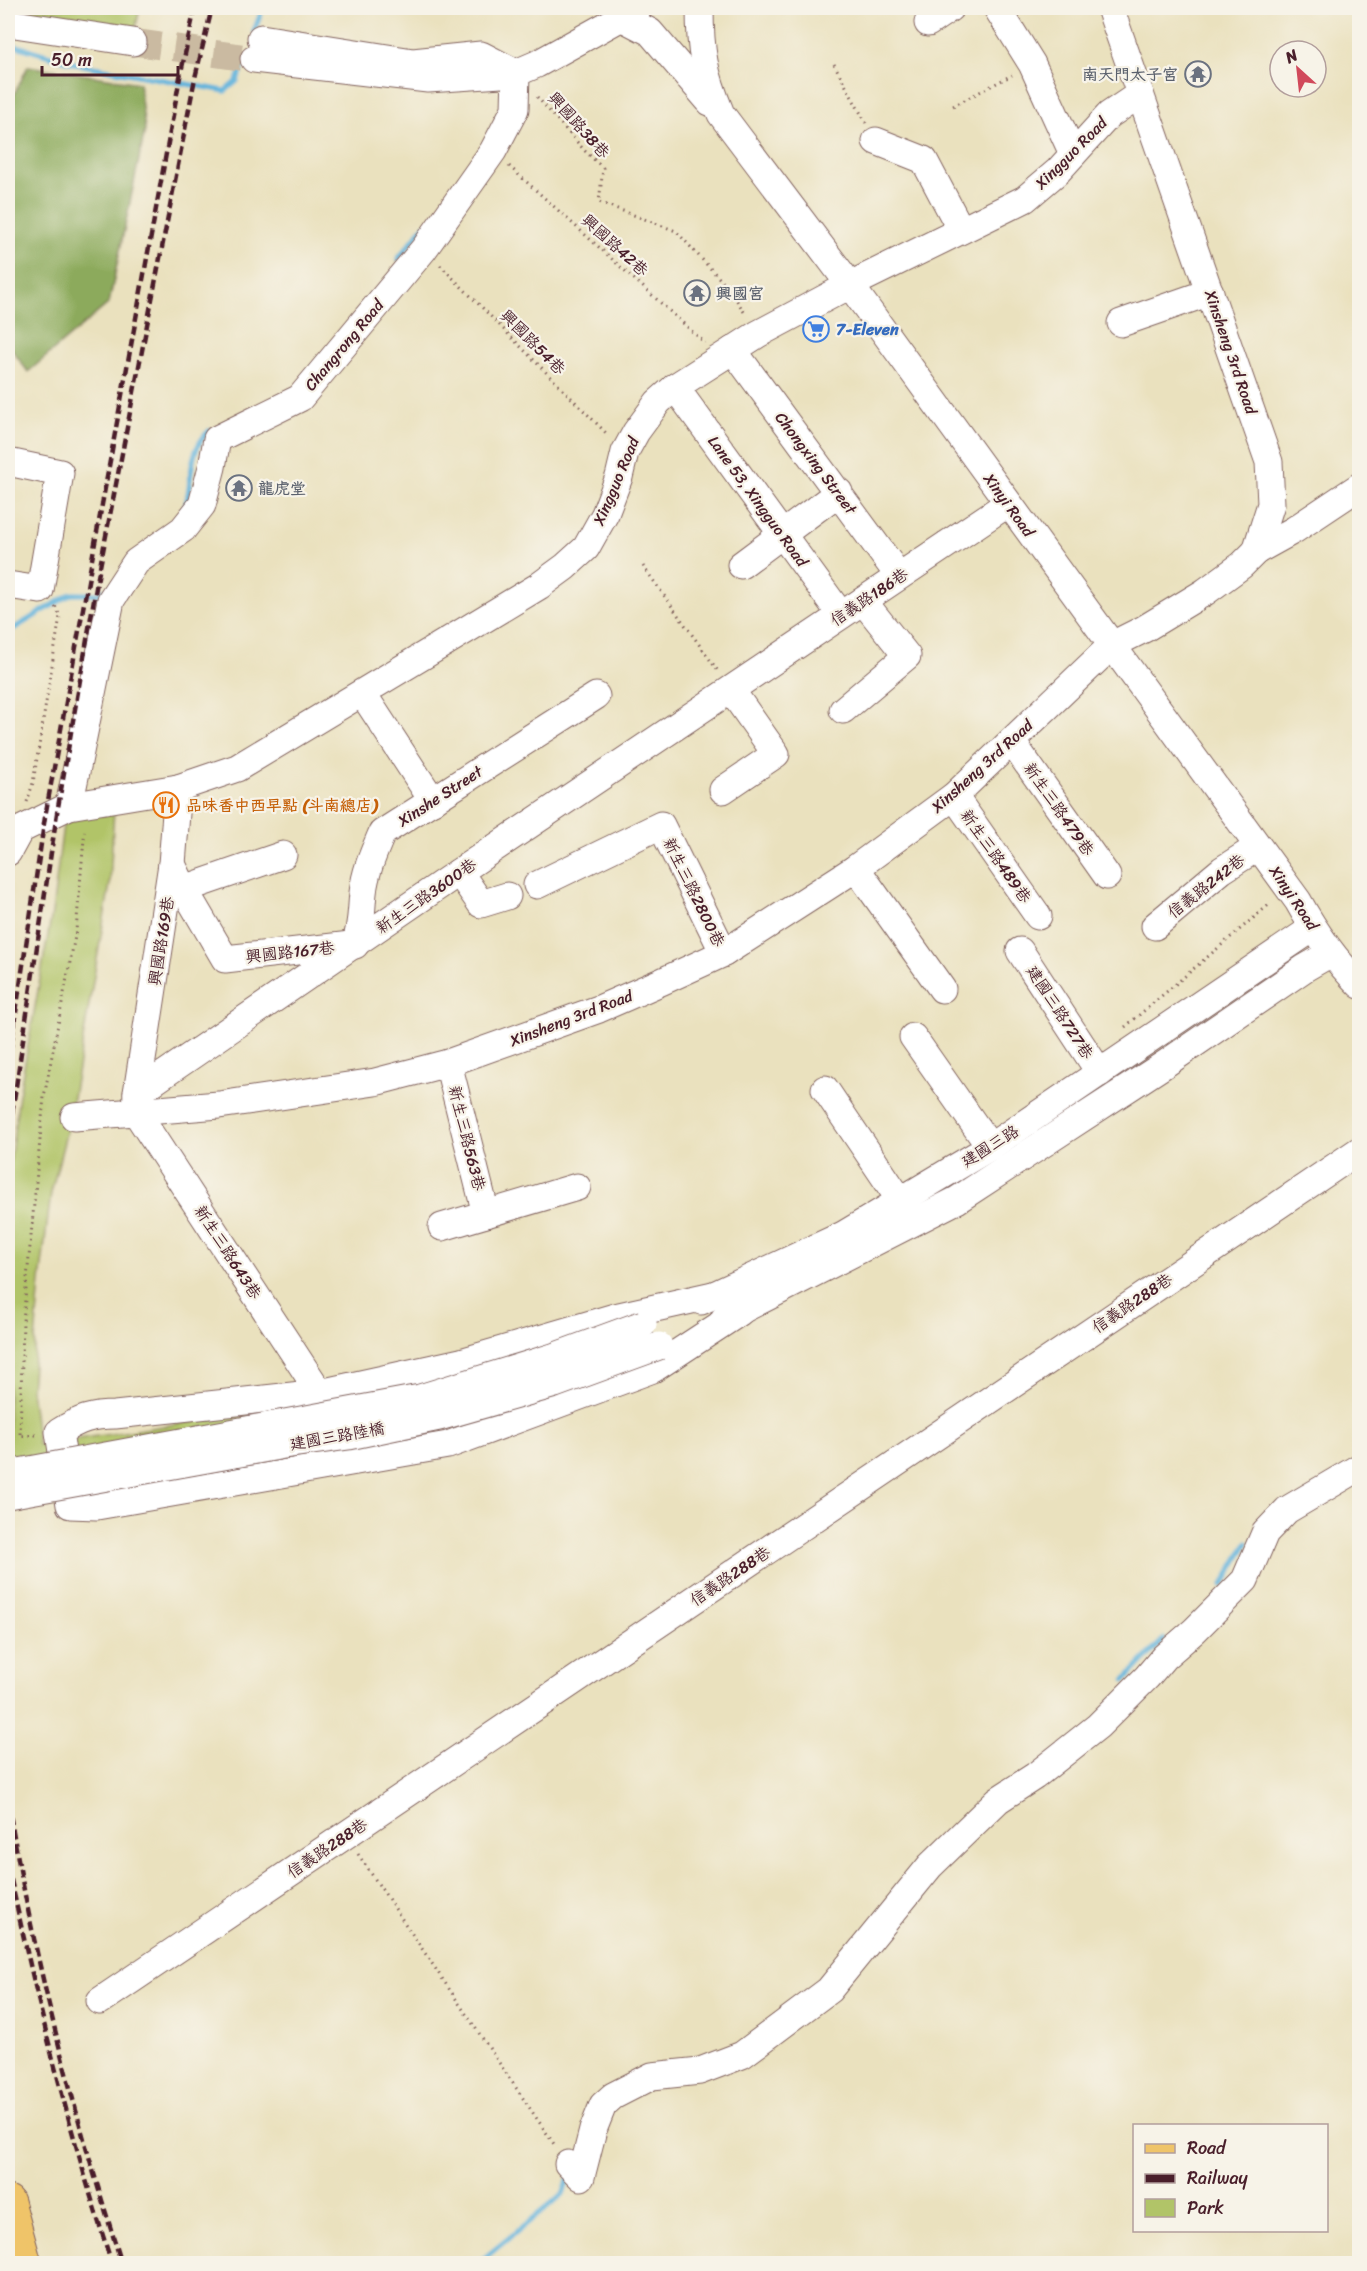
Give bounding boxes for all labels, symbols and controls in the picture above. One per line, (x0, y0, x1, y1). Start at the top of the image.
scale bar (42, 39, 178, 77)
north arrow (1268, 39, 1328, 99)
text: N (1279, 40, 1304, 72)
text: 50 m (51, 44, 92, 76)
temple icon: 南天門太子宮 (1183, 59, 1213, 89)
place label: 南天門太子宮 (1082, 60, 1178, 89)
street label: 興國路38巷 (541, 85, 617, 165)
street label: Xingguo Road (1027, 108, 1116, 197)
street label: 興國路42巷 (574, 206, 656, 284)
temple icon: 興國宮 (682, 278, 712, 308)
place label: 興國宮 (716, 279, 764, 308)
street label: Xinsheng 3rd Road (1196, 285, 1266, 420)
street label: Changrong Road (297, 291, 392, 398)
street label: 興國路54巷 (493, 302, 573, 382)
supermarket icon: 7-Eleven (801, 314, 831, 344)
place label: 7-Eleven (836, 315, 899, 344)
street label: Chongxing Street (767, 405, 865, 521)
street label: Lane 53, Xingguo Road (700, 429, 817, 574)
street label: Xingguo Road (584, 431, 648, 531)
street label: Xinyi Road (975, 466, 1043, 545)
temple icon: 龍虎堂 (224, 473, 254, 503)
place label: 龍虎堂 (258, 474, 306, 503)
street label: 信義路186巷 (824, 560, 914, 634)
street label: Xinsheng 3rd Road (923, 711, 1041, 821)
street label: 新生三路479巷 (1016, 756, 1102, 862)
street label: Xinshe Street (391, 757, 489, 835)
restaurant icon: 品味香中西早點 (斗南總店) (151, 790, 181, 820)
place label: 品味香中西早點 (斗南總店) (186, 791, 379, 820)
street label: 新生三路489巷 (953, 803, 1039, 909)
street label: 新生三路2800巷 (655, 832, 733, 952)
street label: 信義路242巷 (1161, 846, 1251, 926)
street label: 新生三路3600巷 (369, 850, 483, 942)
street label: Xinyi Road (1261, 859, 1327, 938)
street label: 興國路169巷 (140, 894, 182, 988)
street label: 興國路167巷 (244, 933, 336, 971)
street label: 建國三路727巷 (1019, 959, 1101, 1065)
street label: Xinsheng 3rd Road (504, 981, 638, 1055)
street label: 新生三路563巷 (440, 1082, 494, 1194)
street label: 建國三路 (955, 1117, 1025, 1175)
street label: 新生三路643巷 (186, 1199, 270, 1305)
street label: 信義路288巷 (1086, 1265, 1178, 1341)
street label: 建國三路陸橋 (287, 1413, 387, 1459)
street label: 信義路288巷 (684, 1538, 776, 1614)
street label: 信義路288巷 (281, 1810, 373, 1886)
legend (1133, 2124, 1328, 2232)
text: Road (1187, 2132, 1227, 2164)
text: Railway (1187, 2162, 1249, 2194)
text: Park (1187, 2192, 1224, 2224)

